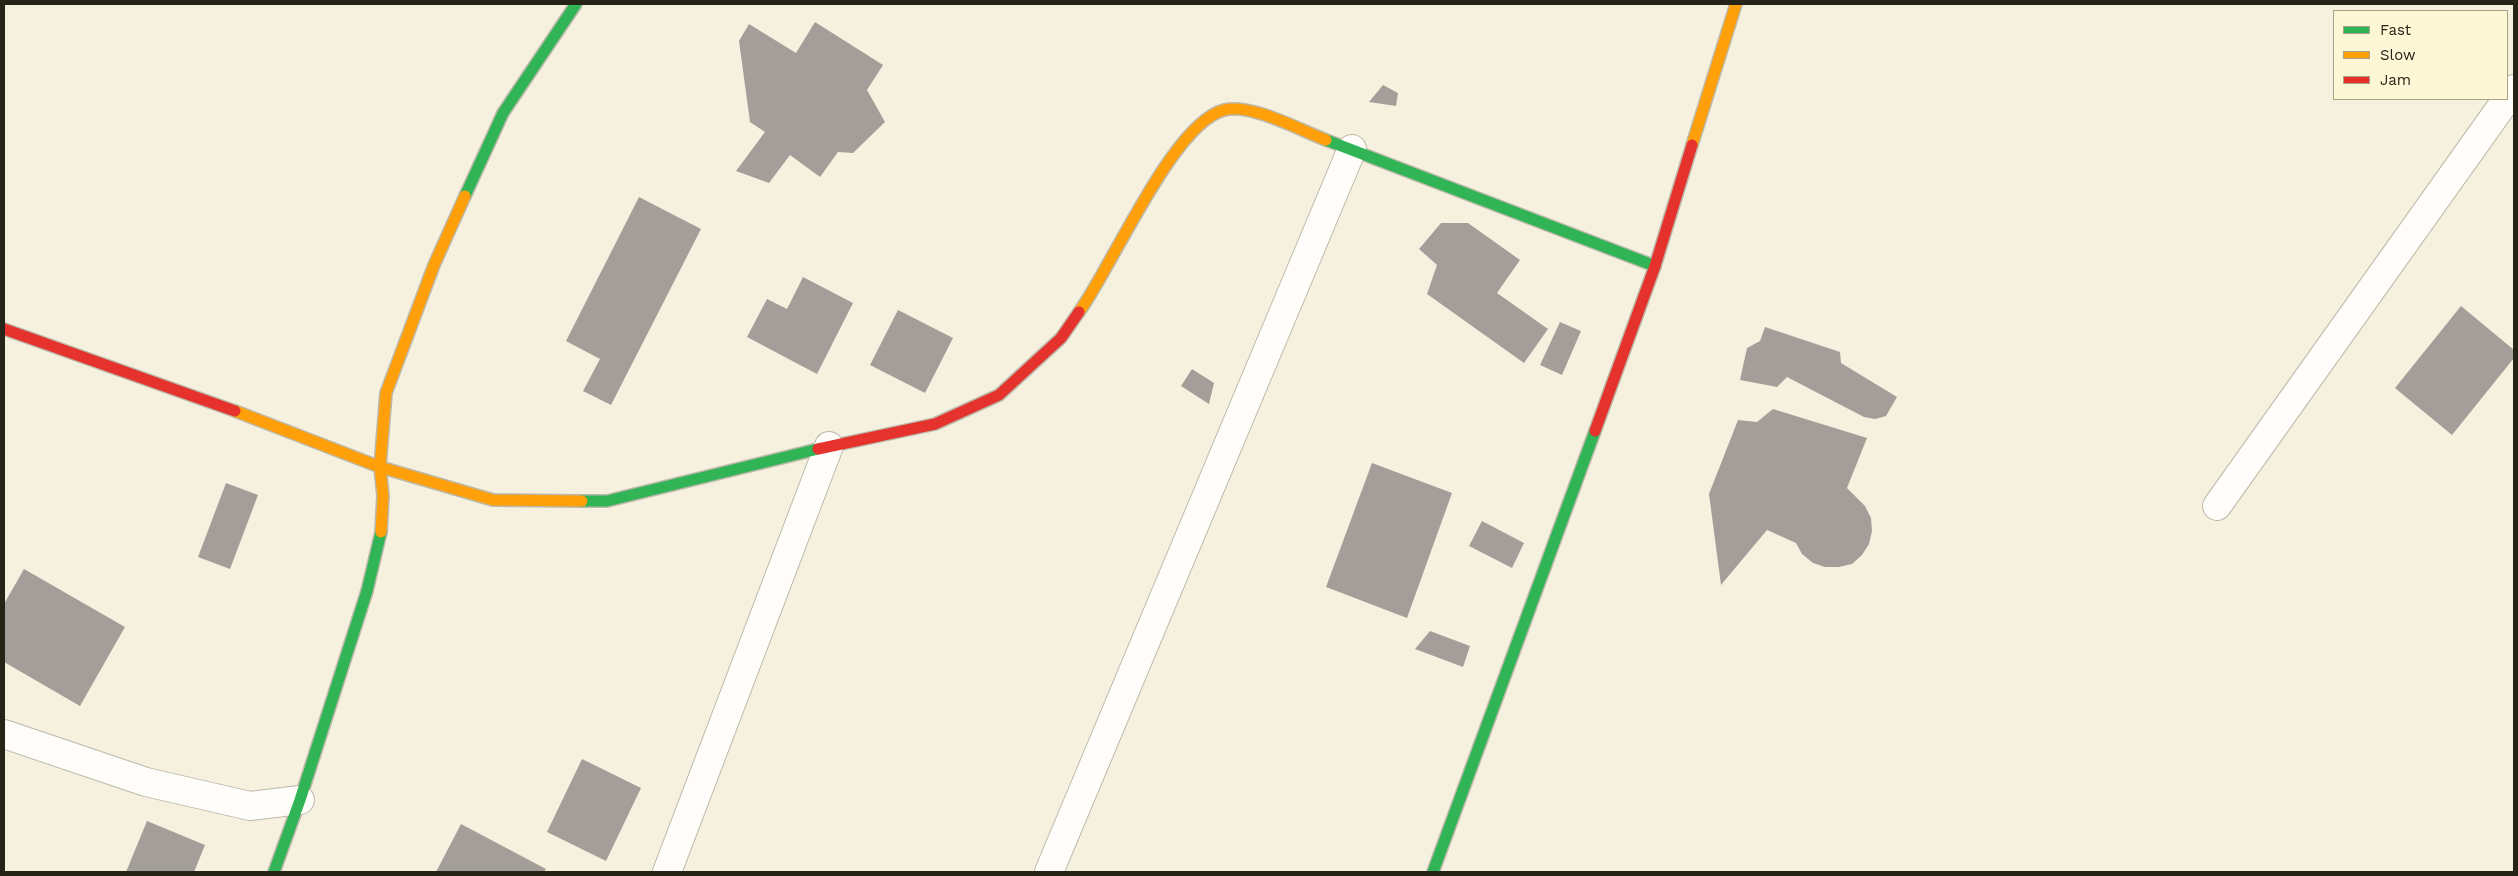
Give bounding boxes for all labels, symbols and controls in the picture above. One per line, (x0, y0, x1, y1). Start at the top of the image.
legend (2333, 10, 2508, 100)
text: Fast (2380, 21, 2411, 39)
text: Slow (2380, 46, 2416, 64)
text: Jam (2380, 71, 2411, 89)

